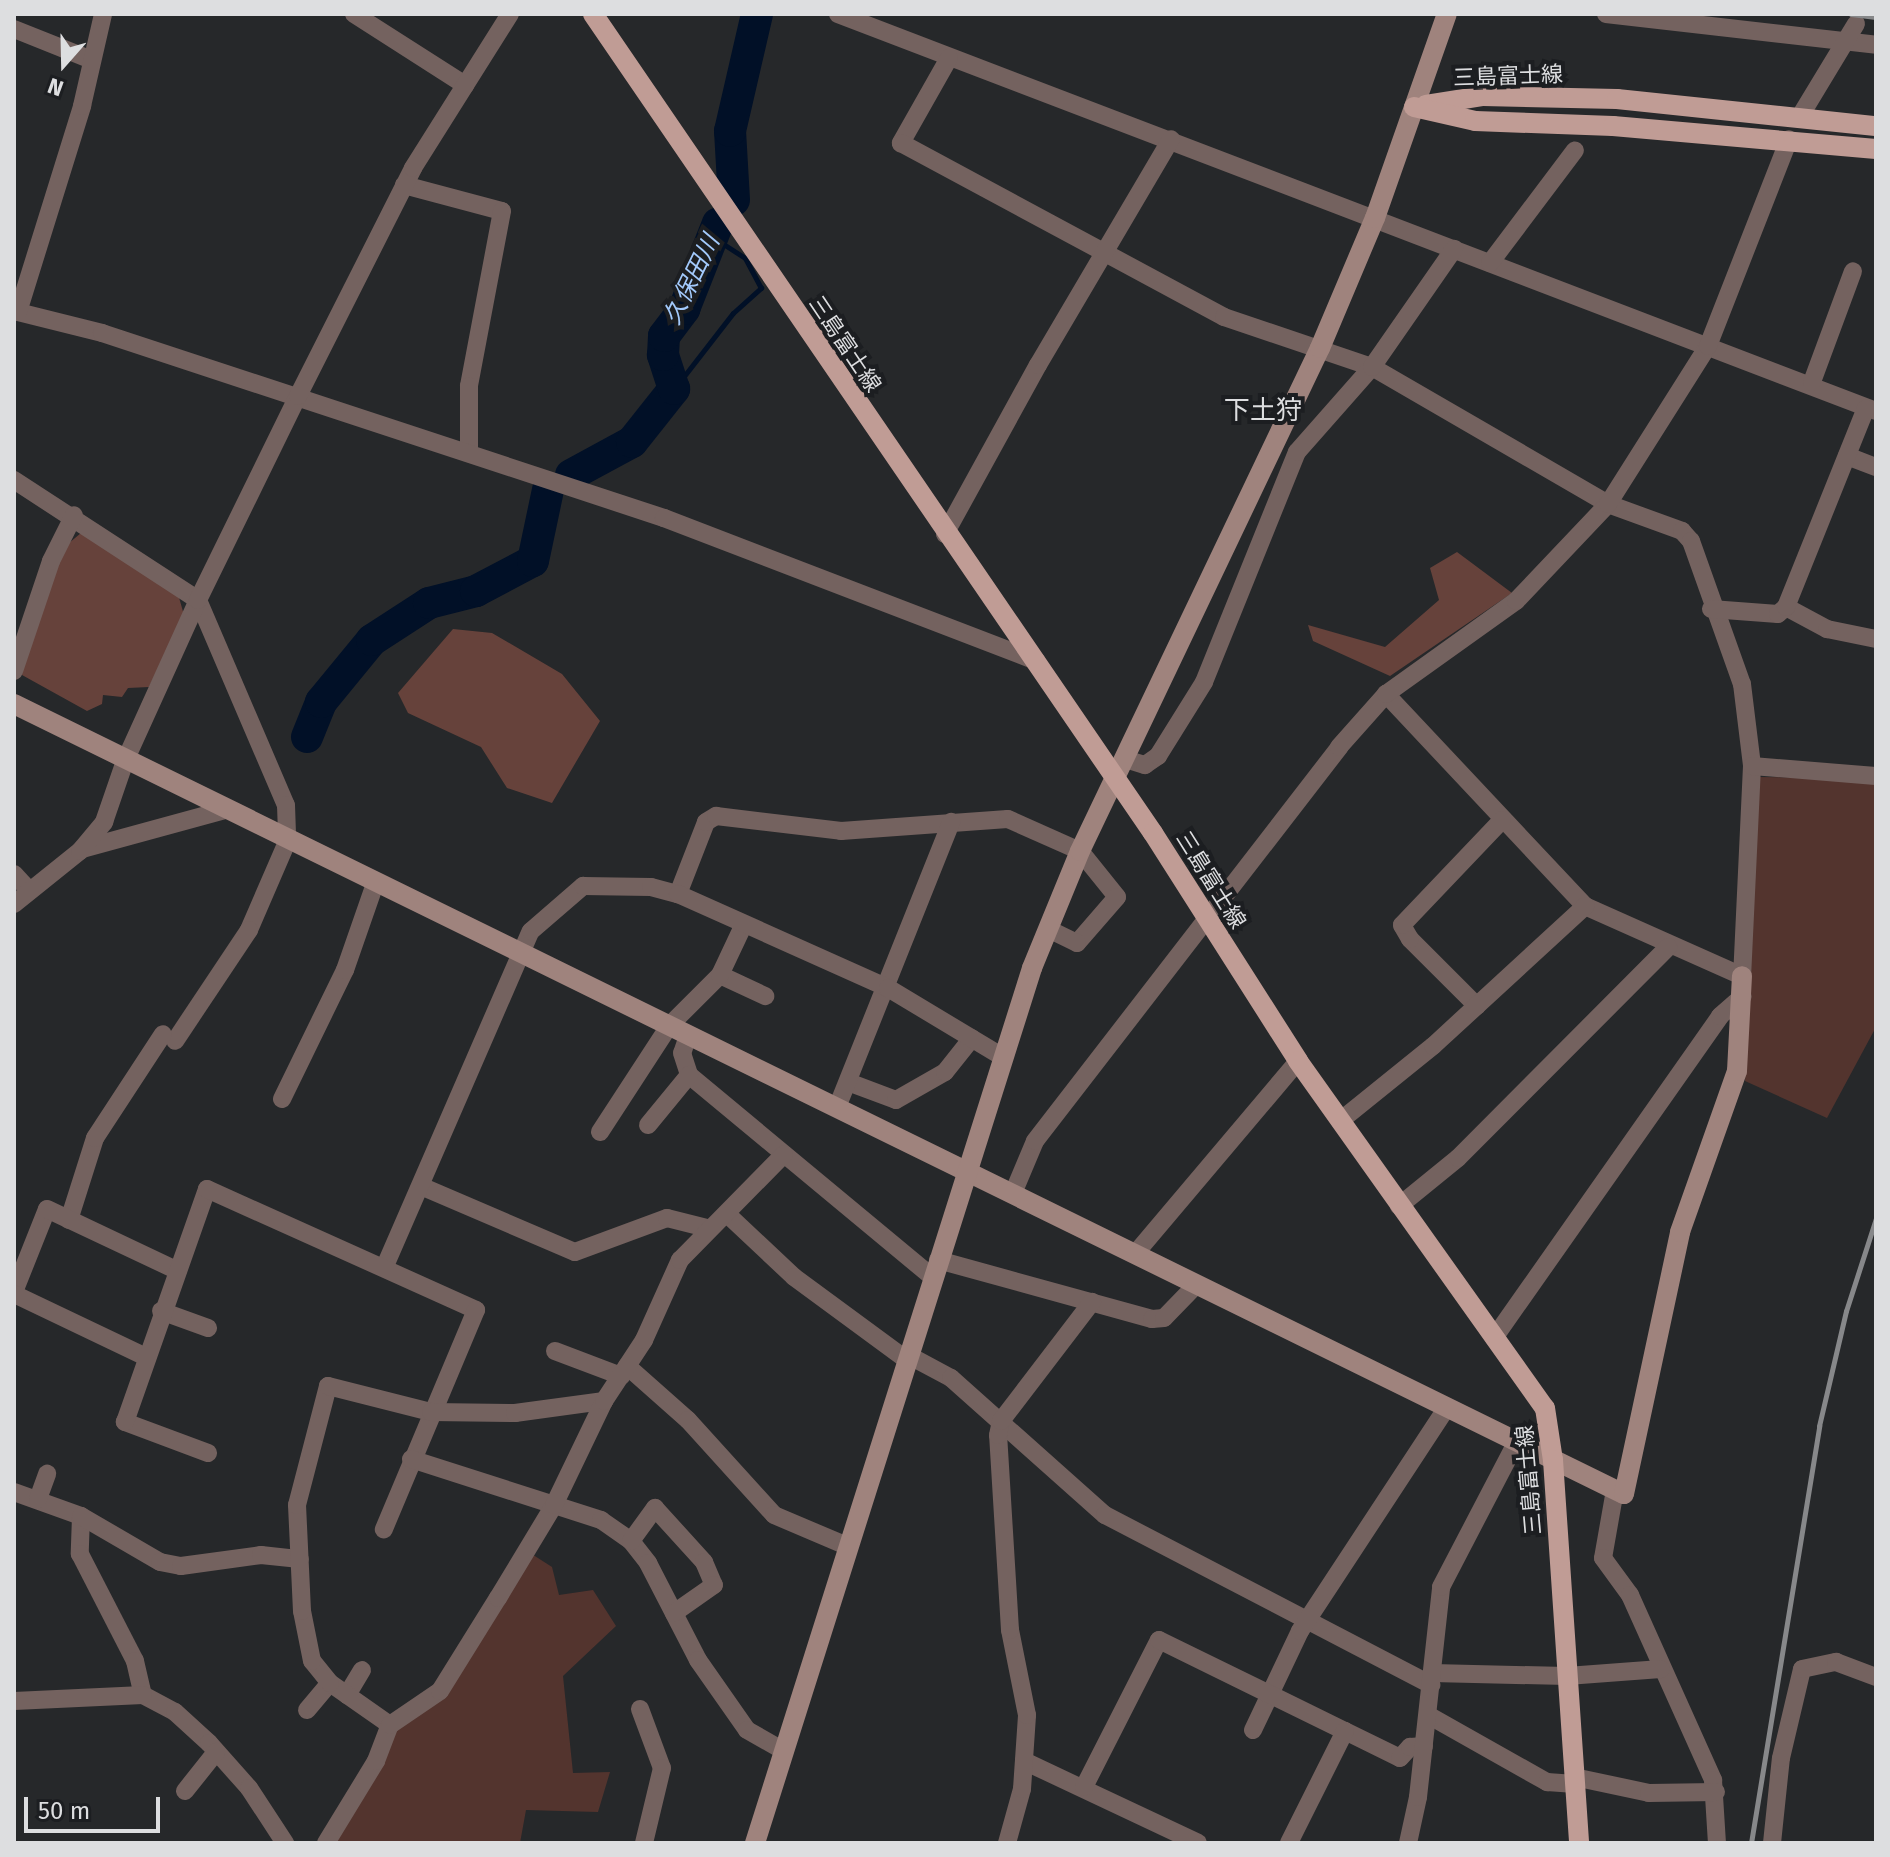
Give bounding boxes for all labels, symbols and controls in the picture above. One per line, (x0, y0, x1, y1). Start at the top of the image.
north arrow (24, 24, 104, 104)
street label: 三島富士線 (1453, 61, 1563, 91)
text: N (44, 72, 67, 102)
water label: 久保田川 (658, 231, 726, 329)
street label: 三島富士線 (803, 291, 887, 397)
district label: 下土狩 (1224, 395, 1302, 427)
street label: 三島富士線 (1171, 826, 1251, 934)
street label: 三島富士線 (1511, 1424, 1547, 1536)
scale bar (28, 1781, 164, 1831)
text: 50 m (38, 1797, 90, 1825)

